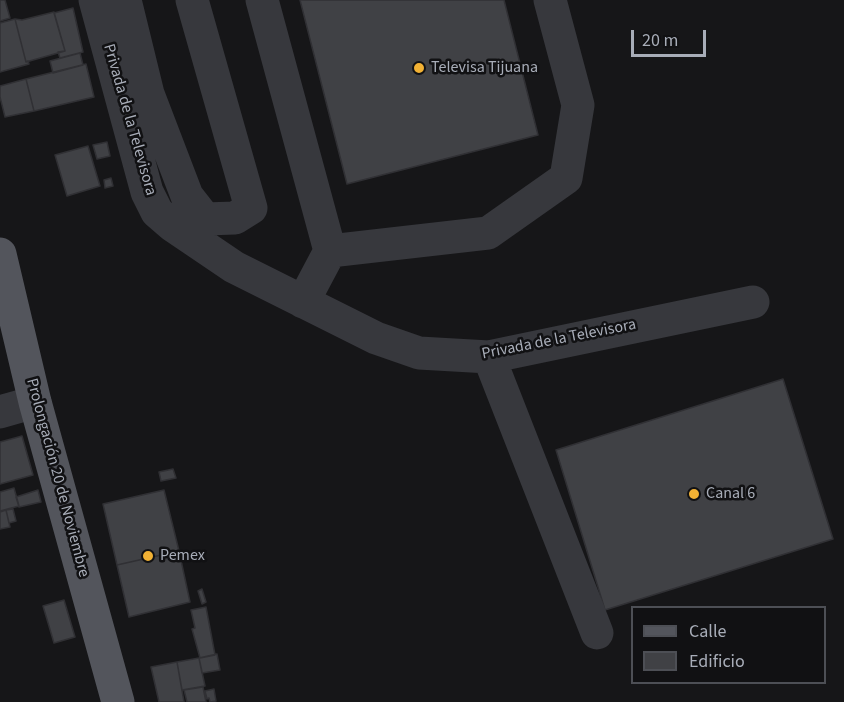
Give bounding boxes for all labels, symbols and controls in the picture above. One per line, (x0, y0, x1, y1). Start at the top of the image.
scale bar (634, 18, 709, 56)
text: 20 m (642, 28, 678, 53)
street label: Privada de la Televisora (98, 42, 160, 198)
place label: Televisa Tijuana (431, 58, 538, 78)
marker: Televisa Tijuana (412, 61, 426, 75)
street label: Privada de la Televisora (480, 316, 638, 364)
street label: Prolongación 20 de Noviembre (21, 376, 93, 580)
place label: Canal 6 (706, 484, 755, 504)
marker: Canal 6 (687, 487, 701, 501)
place label: Pemex (160, 546, 205, 566)
marker: Pemex (141, 549, 155, 563)
legend (631, 606, 826, 684)
text: Calle (689, 619, 726, 644)
text: Edificio (689, 649, 745, 674)

